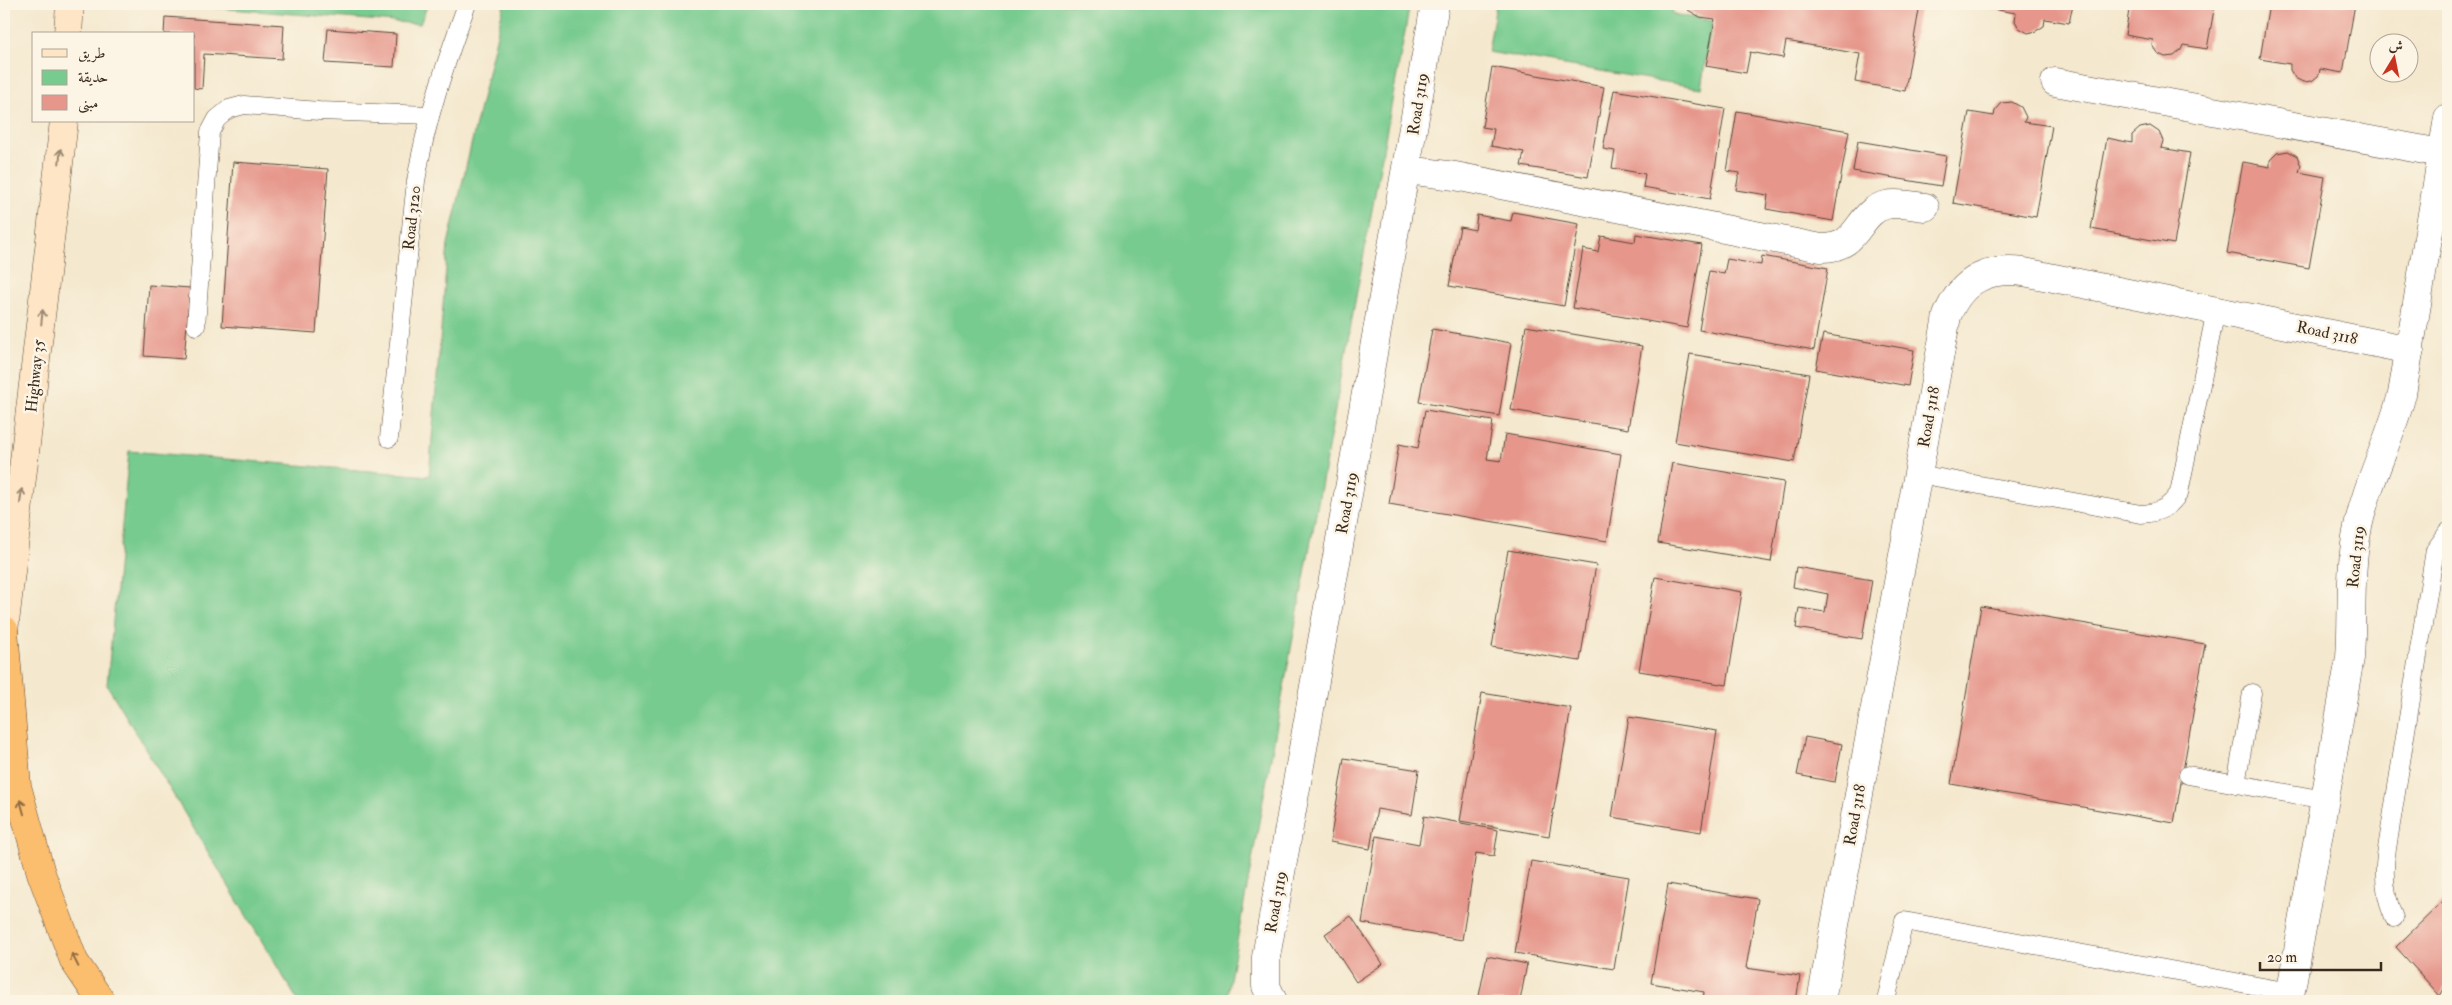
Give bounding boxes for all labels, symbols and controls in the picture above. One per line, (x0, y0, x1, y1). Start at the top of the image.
legend (32, 32, 195, 122)
north arrow (2370, 32, 2420, 82)
text: ش (2388, 36, 2405, 55)
text: طريق (78, 44, 105, 63)
text: حديقة (78, 68, 108, 87)
street label: Road 3119 (1403, 72, 1433, 136)
text: مبنى (78, 94, 98, 114)
one-way arrow (55, 148, 65, 164)
street label: Road 3120 (399, 185, 425, 251)
one-way arrow (37, 310, 47, 326)
street label: Road 3118 (2295, 317, 2360, 349)
street label: Highway 35 (21, 339, 49, 413)
street label: Road 3118 (1914, 384, 1944, 449)
street label: Road 3119 (1332, 470, 1362, 536)
one-way arrow (16, 488, 26, 504)
street label: Road 3119 (2343, 525, 2369, 589)
street label: Road 3118 (1840, 782, 1870, 847)
one-way arrow (17, 799, 27, 815)
street label: Road 3119 (1261, 869, 1291, 935)
scale bar (2260, 940, 2381, 972)
text: 20 m (2267, 948, 2297, 967)
one-way arrow (70, 953, 79, 968)

